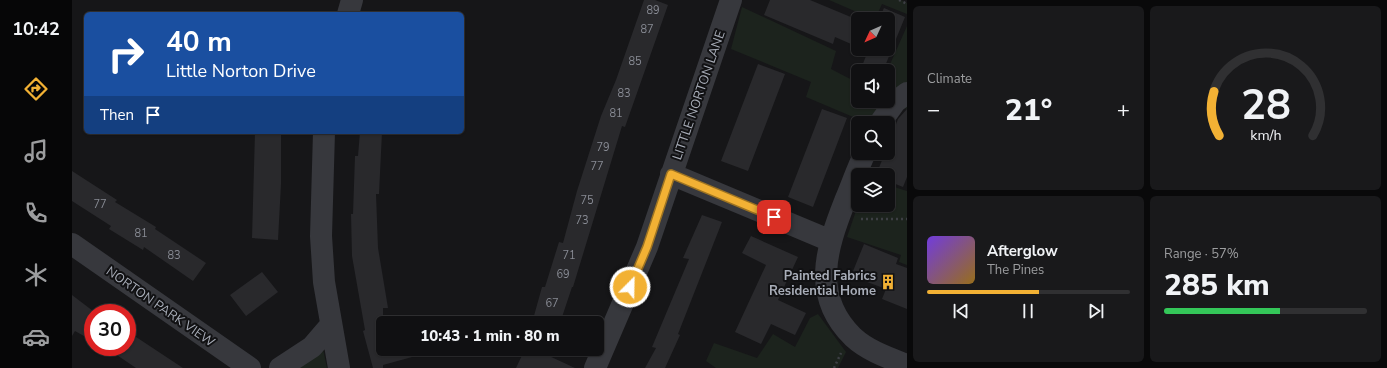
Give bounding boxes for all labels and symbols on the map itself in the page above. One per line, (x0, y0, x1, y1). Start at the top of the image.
house number: 89 (646, 3, 660, 18)
north arrow (851, 12, 895, 56)
house number: 87 (640, 22, 654, 37)
street label: LITTLE NORTON LANE (668, 28, 730, 162)
house number: 85 (628, 54, 642, 69)
house number: 83 (617, 86, 631, 101)
house number: 81 (609, 106, 623, 121)
house number: 79 (596, 140, 610, 155)
house number: 77 (590, 159, 604, 174)
house number: 75 (580, 193, 594, 208)
house number: 77 (93, 197, 107, 212)
pin (757, 200, 791, 234)
house number: 73 (575, 213, 589, 228)
house number: 81 (134, 226, 148, 241)
house number: 83 (167, 248, 181, 263)
house number: 71 (562, 248, 576, 263)
street label: NORTON PARK VIEW (102, 262, 219, 351)
position arrow (609, 266, 651, 308)
house number: 69 (556, 267, 570, 282)
place label: Painted Fabrics Residential Home (769, 267, 876, 300)
building icon: Painted Fabrics Residential Home (879, 273, 897, 291)
house number: 67 (545, 296, 559, 311)
speed limit sign: 30 (84, 304, 136, 356)

